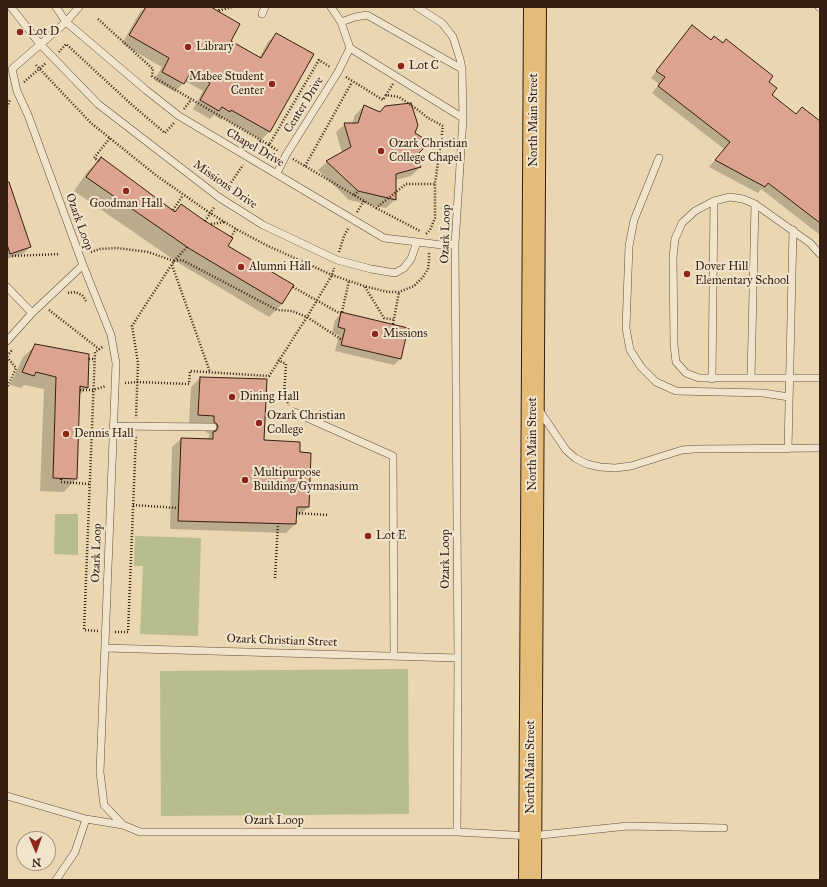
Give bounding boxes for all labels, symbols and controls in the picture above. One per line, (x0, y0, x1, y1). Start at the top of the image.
place label: Lot D (28, 25, 59, 39)
marker: Lot D (15, 27, 25, 37)
place label: Library (196, 40, 234, 54)
marker: Library (183, 42, 193, 52)
place label: Lot C (409, 59, 439, 73)
marker: Lot C (396, 61, 406, 71)
place label: Mabee Student Center (189, 70, 264, 98)
street label: North Main Street (527, 73, 541, 167)
street label: Center Drive (281, 74, 327, 136)
marker: Mabee Student Center (267, 79, 277, 89)
street label: Chapel Drive (223, 126, 287, 170)
place label: Ozark Christian College Chapel (389, 137, 467, 165)
marker: Ozark Christian College Chapel (376, 146, 386, 156)
street label: Missions Drive (190, 158, 260, 212)
marker: Goodman Hall (121, 186, 131, 196)
street label: Ozark Loop (62, 192, 96, 252)
place label: Goodman Hall (89, 197, 163, 211)
street label: Ozark Loop (438, 204, 454, 264)
place label: Alumni Hall (249, 260, 311, 274)
place label: Dover Hill Elementary School (695, 260, 789, 288)
marker: Alumni Hall (236, 262, 246, 272)
marker: Dover Hill Elementary School (682, 269, 692, 279)
place label: Missions (383, 327, 428, 341)
marker: Missions (370, 329, 380, 339)
place label: Dining Hall (240, 390, 299, 404)
marker: Dining Hall (227, 392, 237, 402)
street label: North Main Street (526, 397, 540, 491)
place label: Ozark Christian College (267, 409, 345, 437)
marker: Ozark Christian College (254, 418, 264, 428)
place label: Dennis Hall (74, 427, 134, 441)
marker: Dennis Hall (61, 429, 71, 439)
place label: Multipurpose Building/Gymnasium (253, 466, 359, 494)
marker: Multipurpose Building/Gymnasium (240, 475, 250, 485)
street label: Ozark Loop (89, 523, 105, 583)
place label: Lot E (376, 529, 406, 543)
street label: Ozark Loop (439, 529, 453, 589)
marker: Lot E (363, 531, 373, 541)
street label: Ozark Christian Street (226, 632, 338, 650)
street label: North Main Street (524, 720, 538, 814)
street label: Ozark Loop (244, 814, 304, 828)
north arrow (16, 831, 56, 871)
text: N (32, 856, 41, 869)

